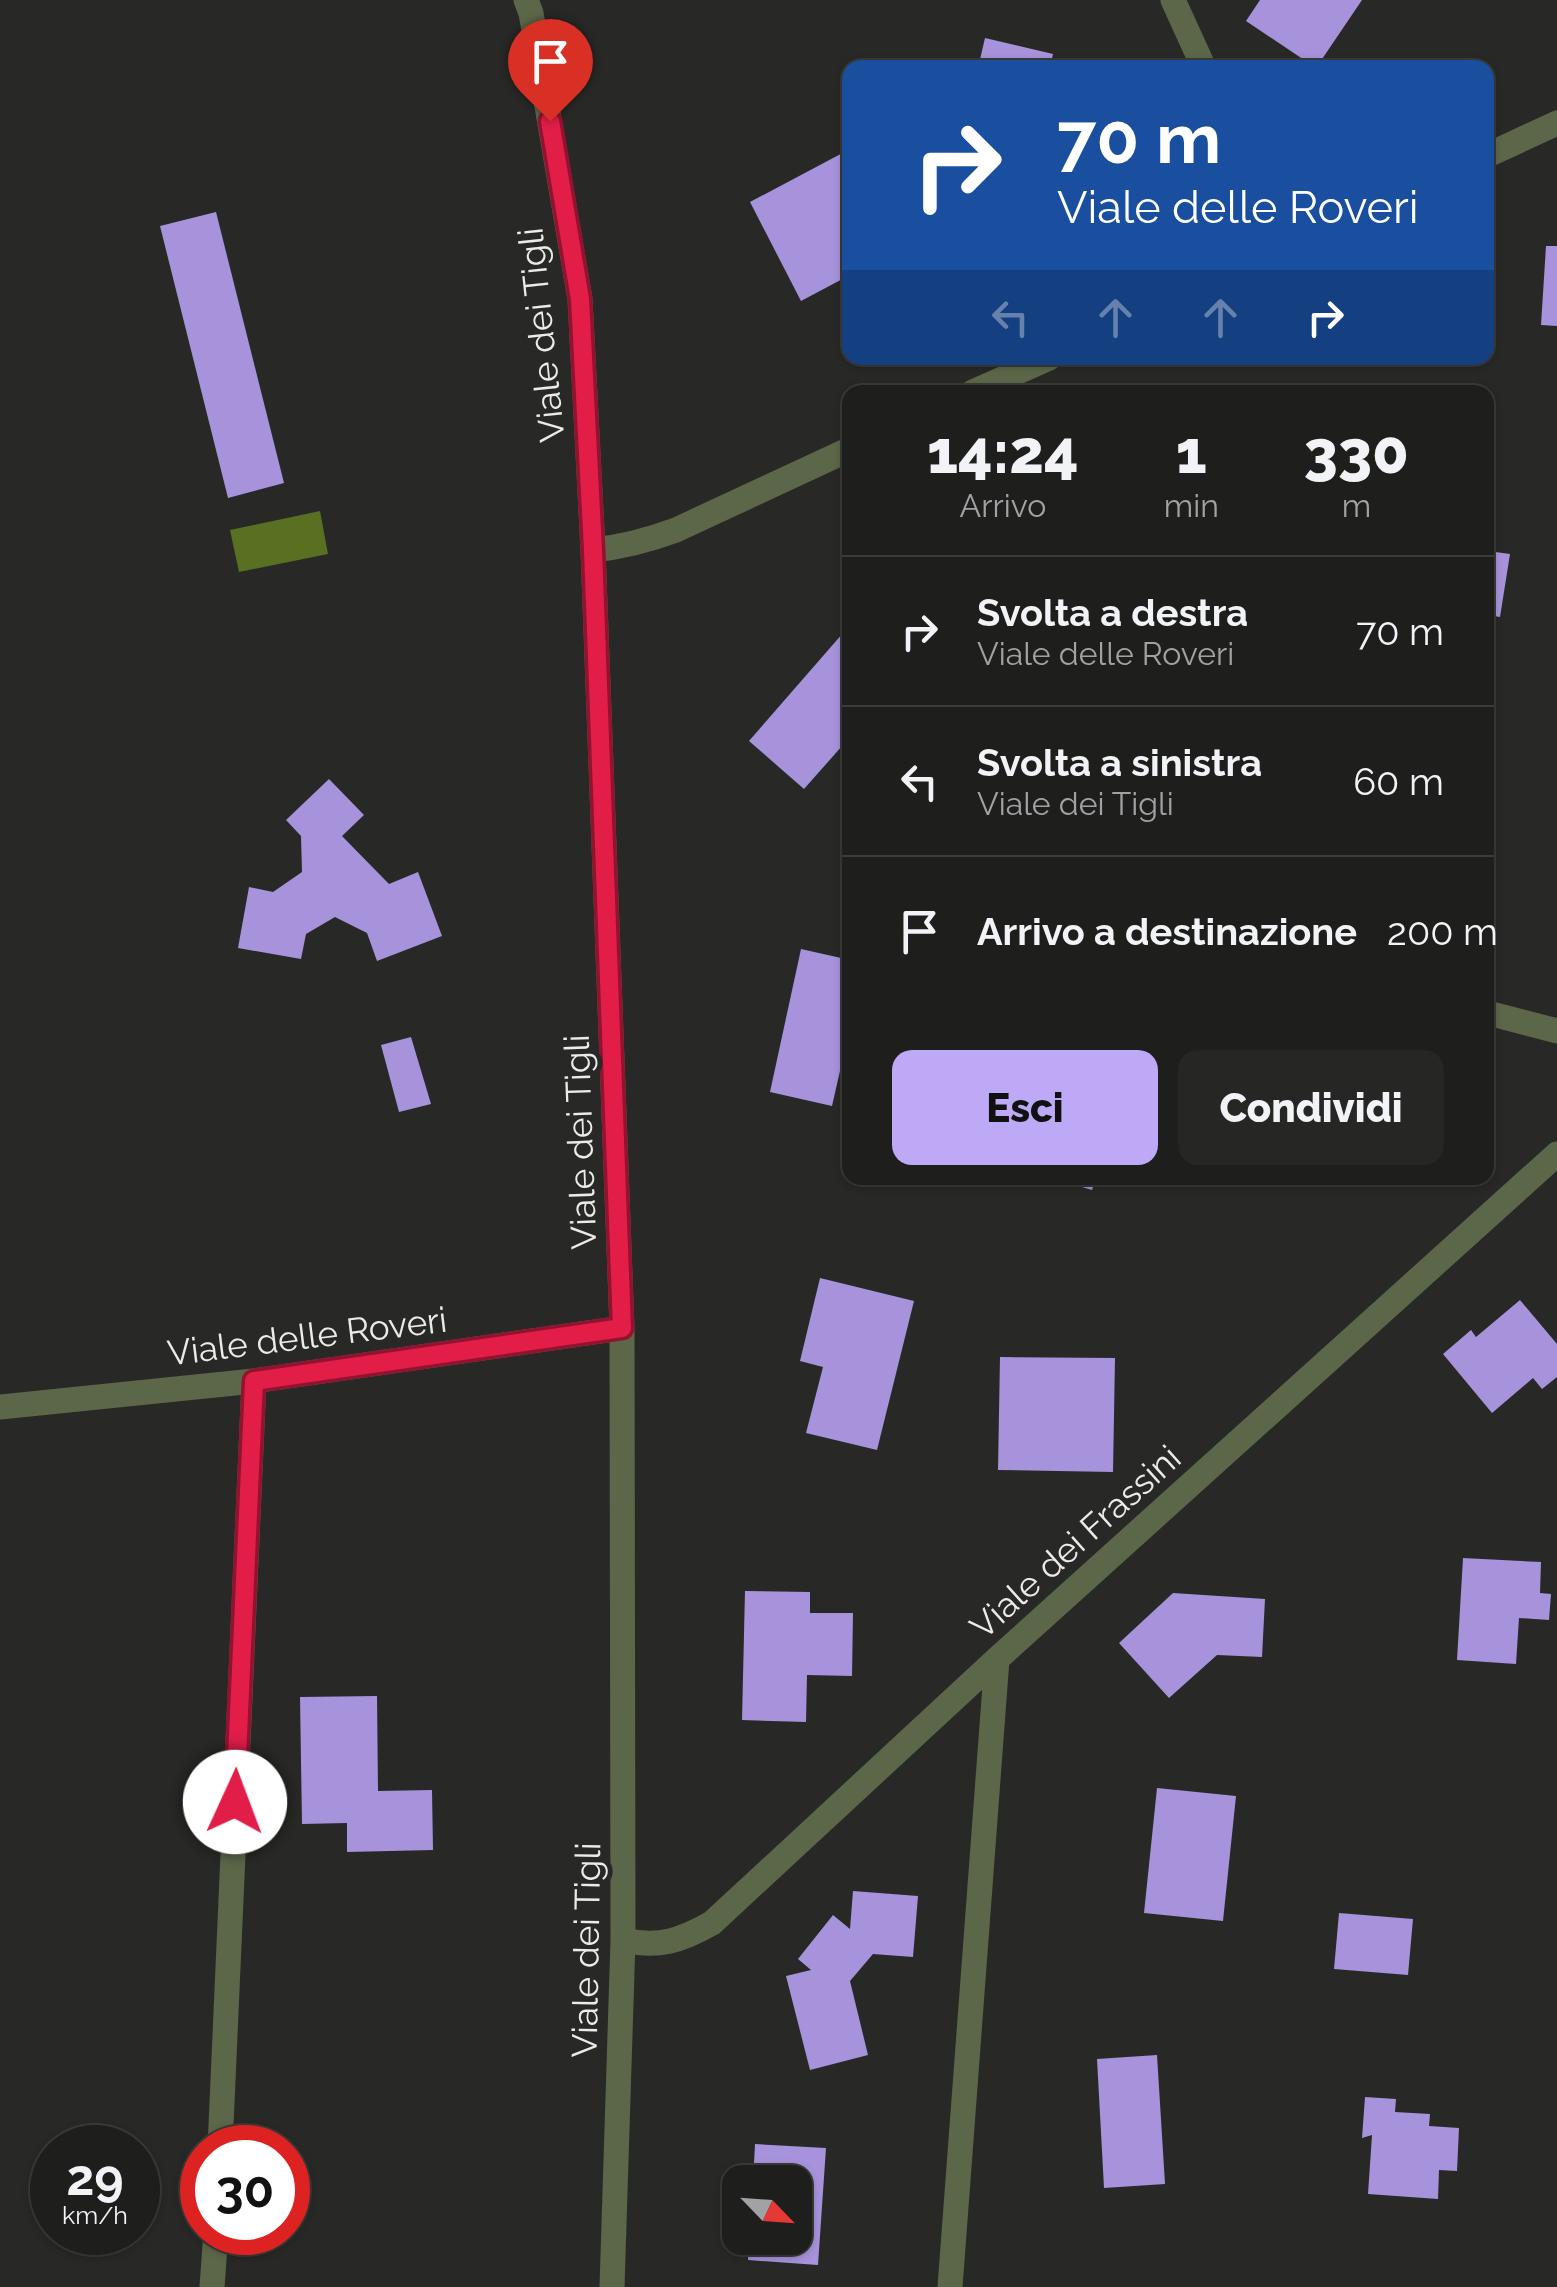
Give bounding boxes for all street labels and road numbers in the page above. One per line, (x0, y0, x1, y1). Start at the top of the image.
street label: Viale dei Tigli (509, 226, 573, 444)
street label: Viale dei Tigli (556, 1034, 604, 1250)
street label: Viale delle Roveri (165, 1299, 449, 1373)
street label: Viale dei Frassini (962, 1437, 1188, 1647)
street label: Viale dei Tigli (564, 1842, 608, 2058)

